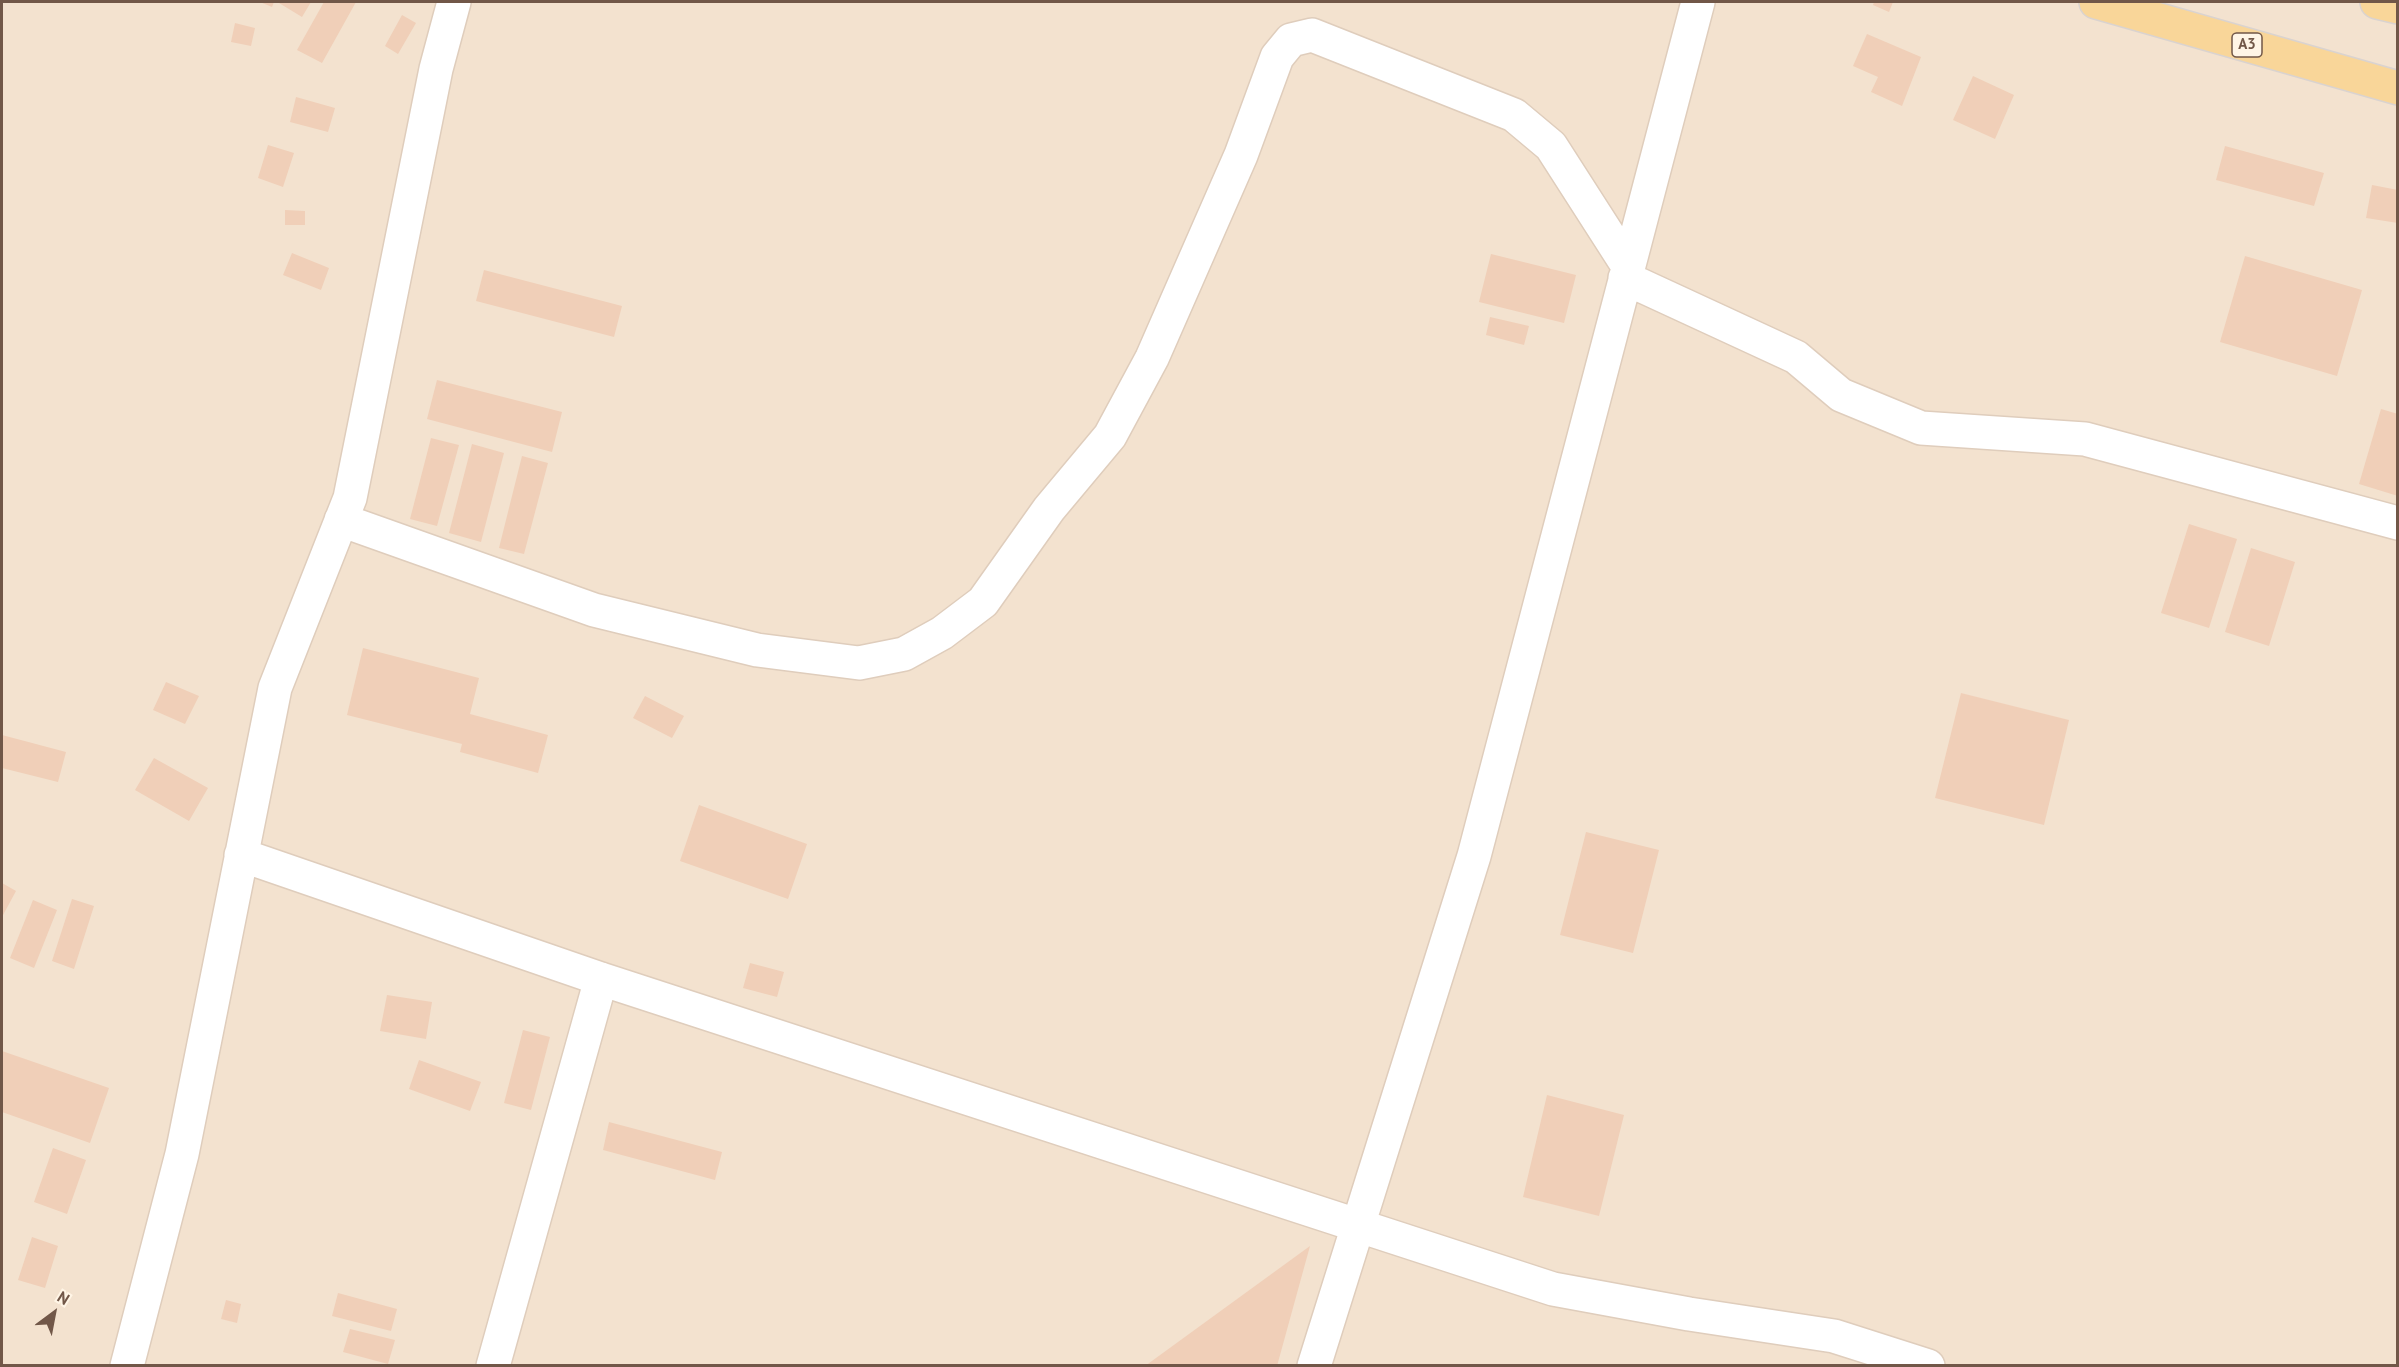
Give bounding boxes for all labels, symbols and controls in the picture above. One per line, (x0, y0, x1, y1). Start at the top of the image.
road number: A3 (2232, 33, 2262, 57)
north arrow (24, 1283, 84, 1343)
text: N (54, 1286, 73, 1309)

